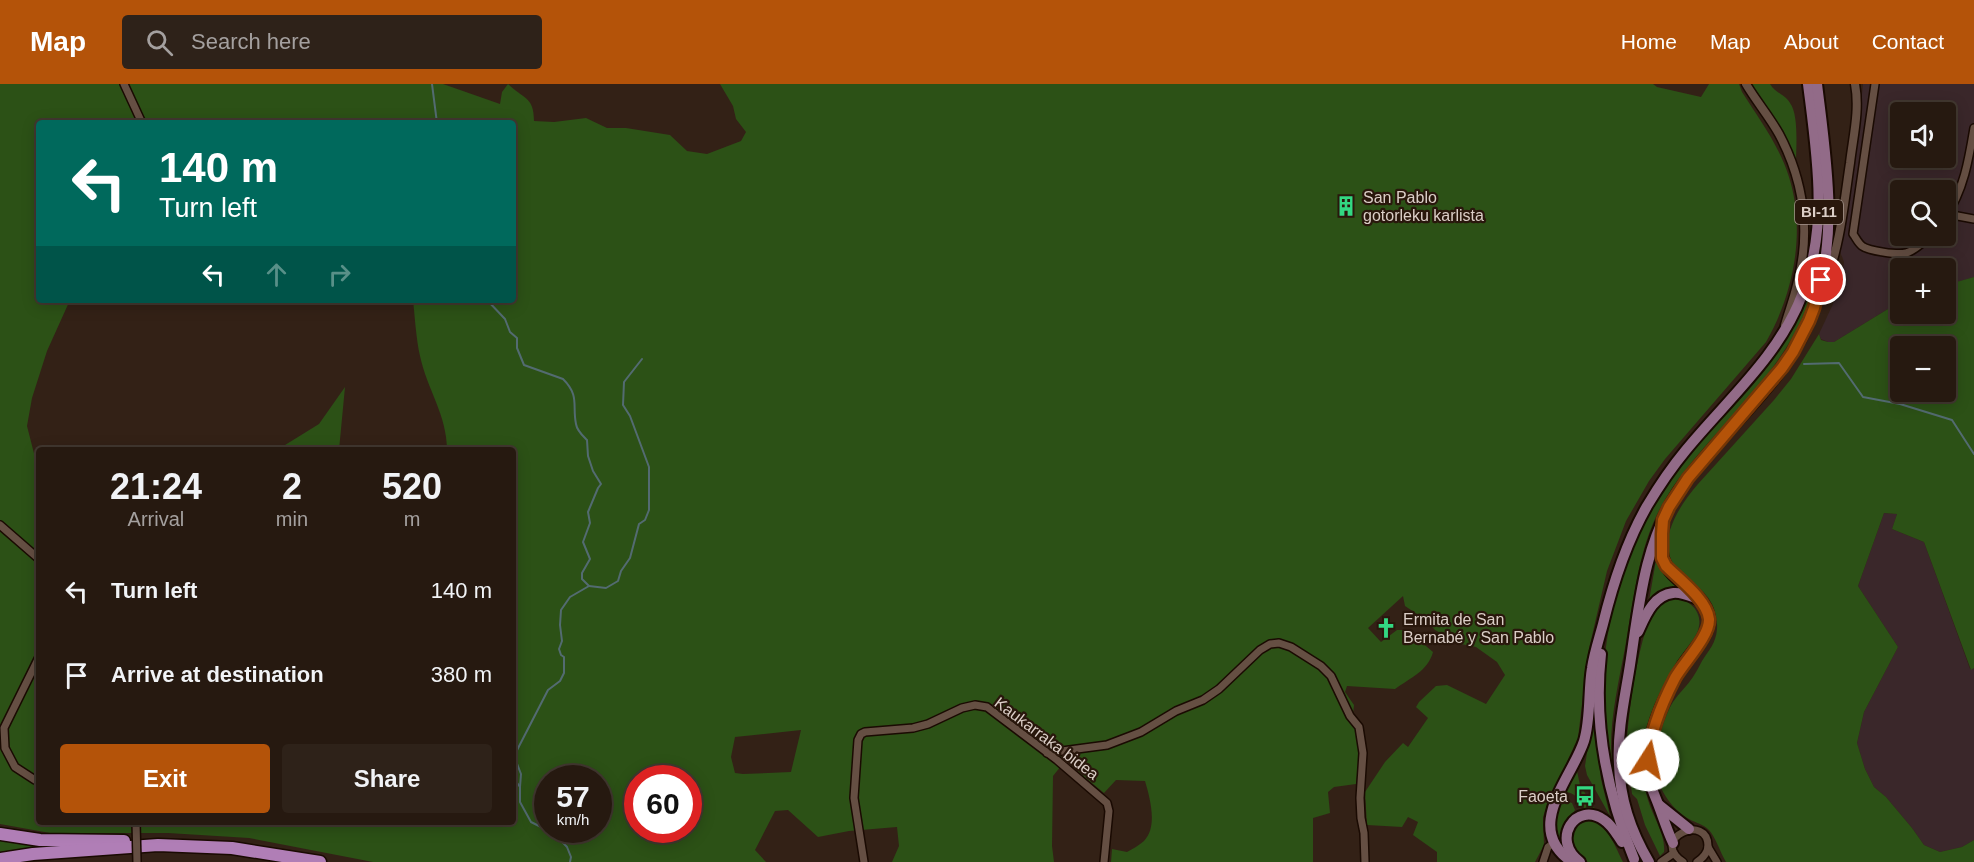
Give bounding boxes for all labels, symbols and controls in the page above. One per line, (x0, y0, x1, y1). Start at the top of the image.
search box (122, 15, 542, 69)
text: Map (30, 26, 86, 57)
icon: search (143, 26, 176, 59)
text: Search here (191, 29, 311, 54)
text: Home (1621, 30, 1677, 53)
text: Map (1710, 30, 1751, 53)
text: About (1784, 30, 1839, 53)
text: Contact (1872, 30, 1944, 53)
map controls (1890, 102, 1956, 402)
button: sound (1890, 102, 1956, 168)
icon: left (60, 144, 138, 222)
text: 140 m (159, 144, 278, 191)
button: search (1890, 180, 1956, 246)
place label: San Pablo gotorleku karlista (1363, 189, 1484, 224)
text: Turn left (159, 193, 257, 223)
building icon: San Pablo gotorleku karlista (1334, 194, 1358, 218)
road number: BI-11 (1795, 200, 1843, 224)
pin (1795, 254, 1846, 305)
icon: left (197, 258, 230, 291)
icon: ahead (260, 258, 293, 291)
icon: right (323, 258, 356, 291)
button: + (1890, 258, 1956, 324)
icon: arrive (1804, 263, 1837, 296)
button: − (1890, 336, 1956, 402)
text: 21:24 (110, 466, 202, 507)
text: 2 (282, 466, 302, 507)
text: 520 (382, 466, 442, 507)
text: Arrival (128, 508, 184, 530)
text: min (276, 508, 308, 530)
text: m (404, 508, 420, 530)
icon: left (60, 575, 93, 608)
text: Turn left (111, 578, 197, 603)
text: 140 m (431, 578, 492, 603)
place label: Ermita de San Bernabé y San Pablo (1403, 611, 1554, 646)
church icon: Ermita de San Bernabé y San Pablo (1374, 616, 1398, 640)
icon: arrive (60, 659, 93, 692)
text: Arrive at destination (111, 662, 324, 687)
text: 380 m (431, 662, 492, 687)
street label: Kaukarraka bidea (992, 694, 1102, 783)
position arrow (1616, 728, 1680, 792)
button: Exit (60, 744, 270, 813)
button: Share (282, 744, 492, 813)
speed limit sign: 60 (624, 765, 702, 843)
text: 57 (556, 780, 590, 813)
bus stop icon: Faoeta (1573, 784, 1597, 808)
place label: Faoeta (1518, 788, 1568, 805)
text: km/h (557, 811, 589, 828)

